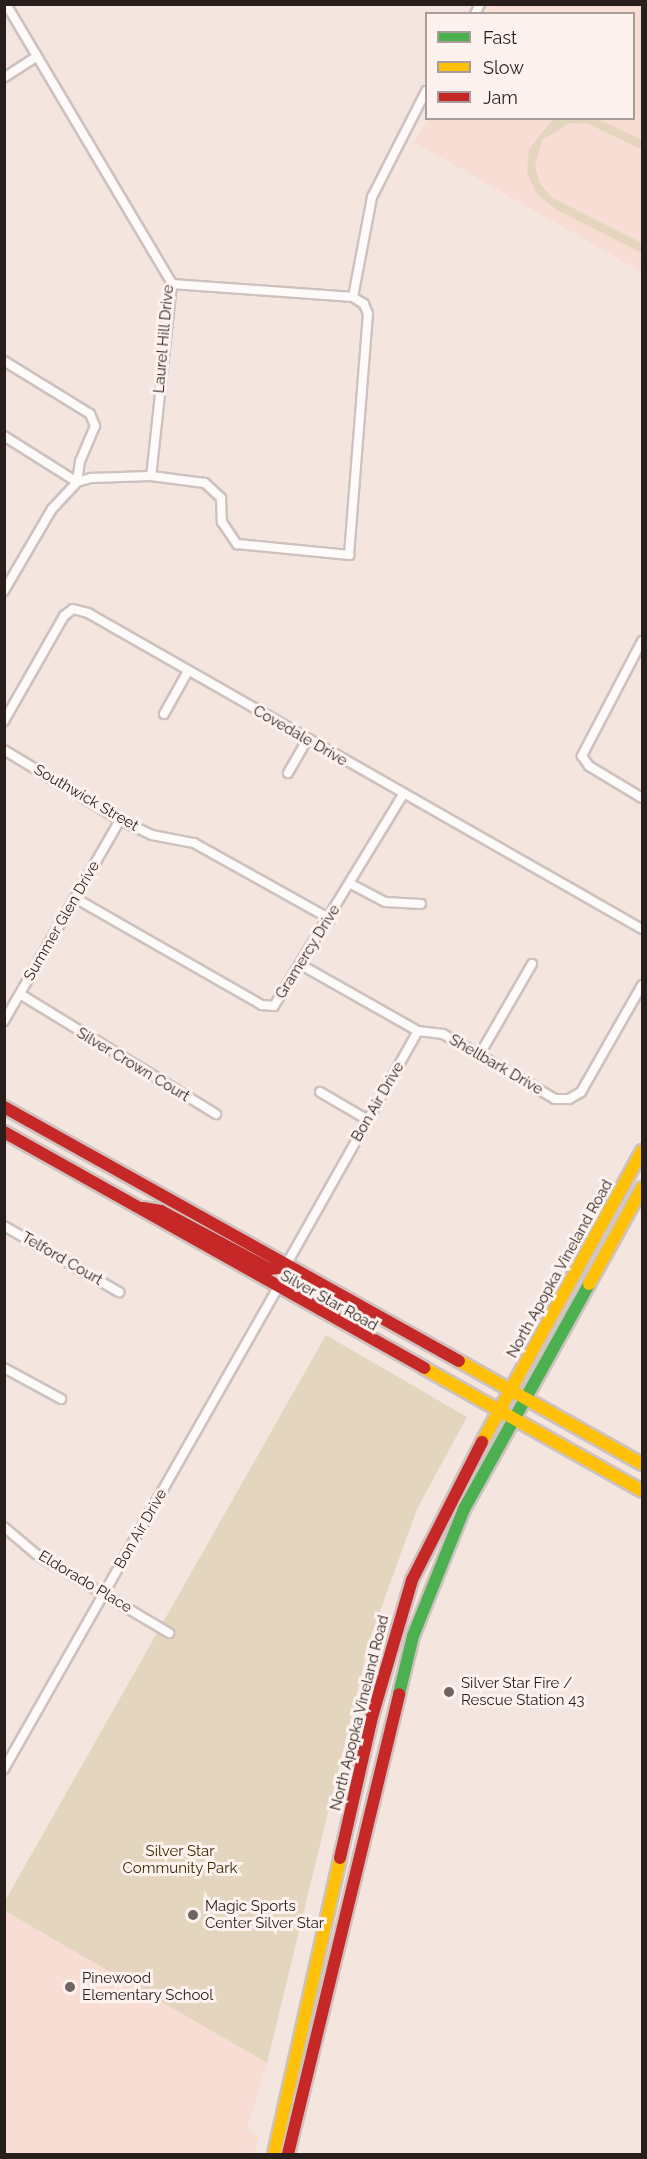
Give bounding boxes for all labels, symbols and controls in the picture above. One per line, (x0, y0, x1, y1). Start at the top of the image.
legend (425, 12, 635, 120)
text: Fast (483, 27, 517, 48)
text: Slow (483, 57, 524, 78)
text: Jam (483, 87, 518, 108)
street label: Laurel Hill Drive (150, 284, 178, 394)
street label: Covedale Drive (250, 702, 350, 770)
street label: Southwick Street (31, 761, 141, 835)
street label: Summer Glen Drive (20, 858, 104, 984)
street label: Gramercy Drive (272, 902, 344, 1002)
street label: Silver Crown Court (73, 1024, 193, 1106)
street label: Shellbark Drive (446, 1031, 546, 1099)
street label: Bon Air Drive (348, 1059, 408, 1145)
street label: North Apopka Vineland Road (503, 1176, 617, 1362)
street label: Telford Court (18, 1229, 106, 1289)
street label: Silver Star Road (277, 1267, 381, 1335)
street label: Bon Air Drive (111, 1486, 171, 1572)
street label: Eldorado Place (35, 1547, 135, 1617)
street label: North Apopka Vineland Road (327, 1613, 393, 1813)
place label: Silver Star Fire / Rescue Station 43 (461, 1674, 584, 1709)
marker: Silver Star Fire / Rescue Station 43 (442, 1685, 456, 1699)
park label: Silver Star Community Park (122, 1842, 238, 1877)
place label: Magic Sports Center Silver Star (205, 1897, 325, 1932)
marker: Magic Sports Center Silver Star (186, 1908, 200, 1922)
place label: Pinewood Elementary School (82, 1969, 214, 2004)
marker: Pinewood Elementary School (63, 1980, 77, 1994)

